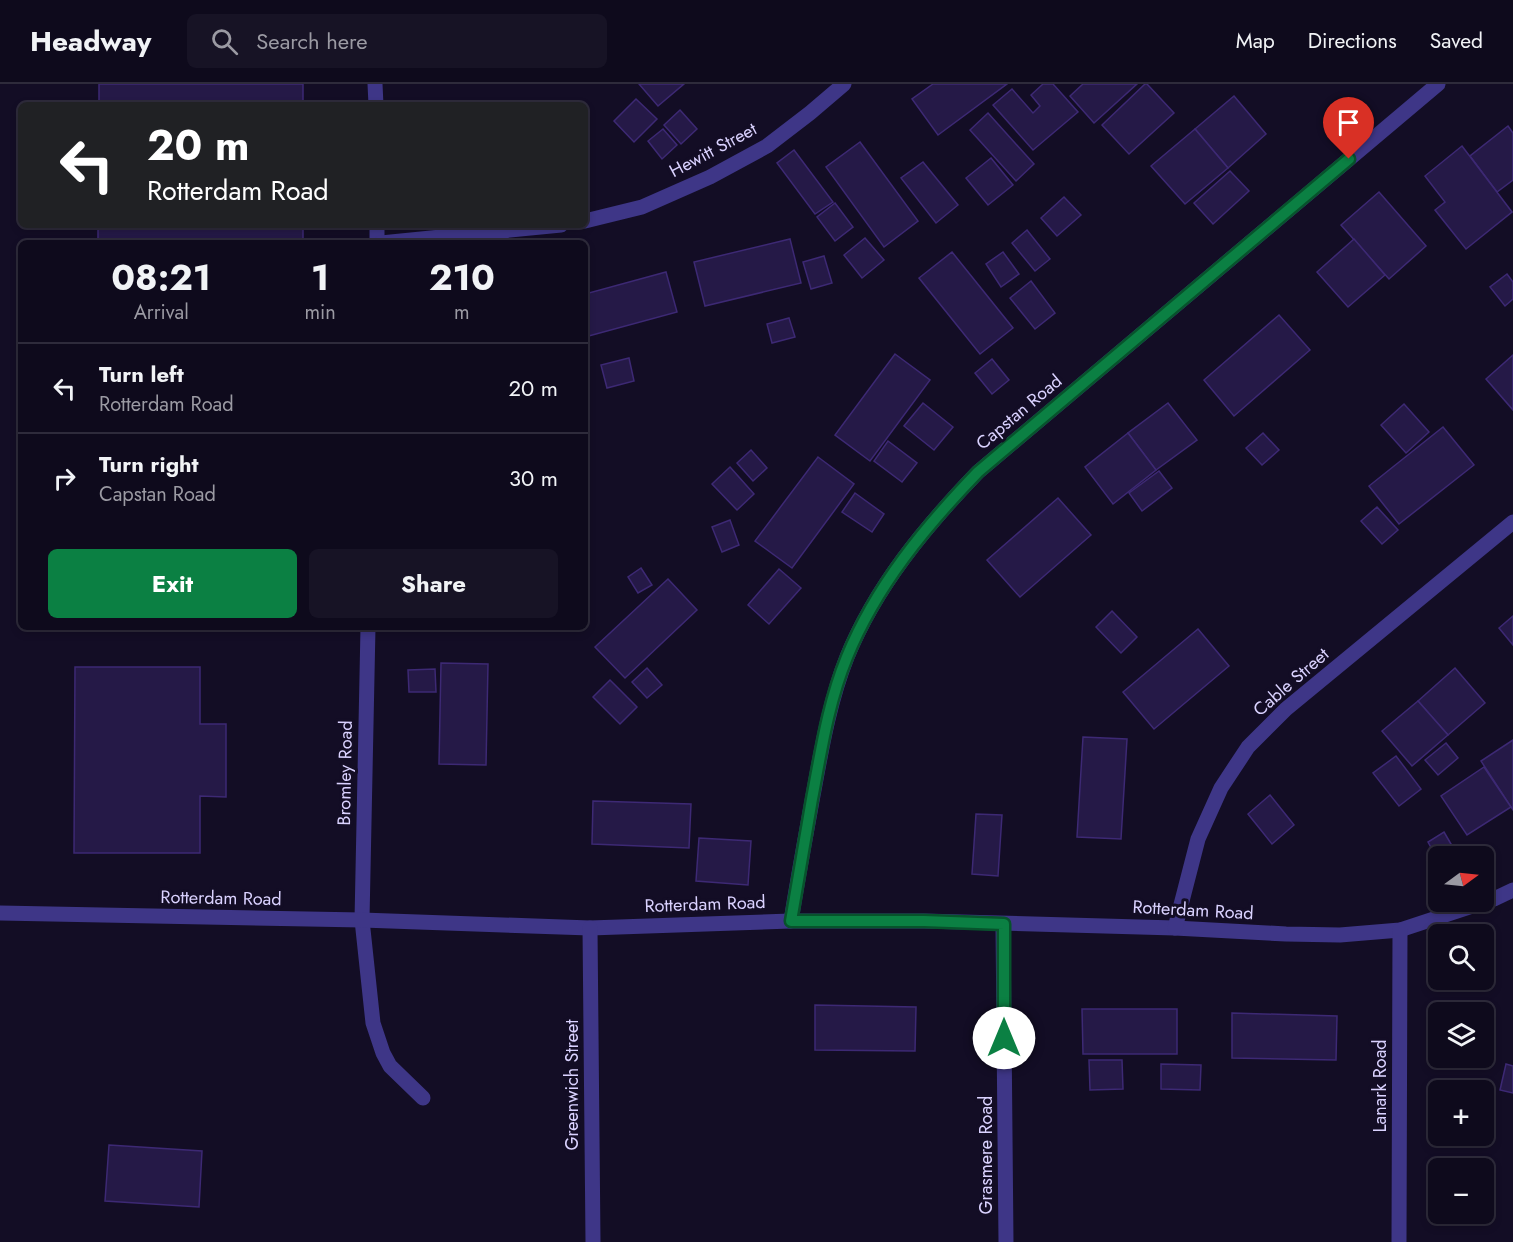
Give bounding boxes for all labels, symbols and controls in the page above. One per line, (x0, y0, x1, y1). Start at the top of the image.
search box (187, 14, 607, 68)
text: Headway (30, 21, 151, 62)
icon: search (208, 25, 241, 58)
text: Search here (256, 25, 368, 57)
text: Map (1236, 26, 1275, 56)
text: Directions (1308, 26, 1397, 56)
text: Saved (1430, 26, 1483, 56)
pin (1323, 97, 1374, 159)
icon: arrive (1332, 106, 1365, 139)
text: 20 m (147, 115, 249, 176)
street label: Hewitt Street (665, 116, 762, 184)
icon: left (48, 126, 126, 204)
text: Rotterdam Road (147, 171, 329, 210)
text: 08:21 (111, 251, 211, 303)
text: 1 (311, 251, 329, 303)
text: 210 (429, 251, 495, 303)
text: Arrival (134, 298, 189, 327)
text: min (304, 298, 336, 327)
text: m (454, 298, 470, 327)
text: Turn left (99, 358, 184, 390)
street label: Capstan Road (970, 368, 1068, 456)
icon: left (48, 372, 81, 405)
text: 20 m (509, 372, 558, 404)
text: Rotterdam Road (99, 390, 234, 419)
text: Turn right (99, 448, 199, 480)
icon: right (48, 462, 81, 495)
text: 30 m (509, 462, 558, 494)
text: Capstan Road (99, 480, 216, 509)
button: Exit (48, 549, 297, 618)
button: Share (309, 549, 558, 618)
street label: Cable Street (1247, 641, 1335, 722)
street label: Bromley Road (331, 720, 359, 826)
north arrow (1428, 846, 1494, 912)
map controls (1428, 846, 1494, 1224)
street label: Rotterdam Road (160, 884, 282, 912)
street label: Rotterdam Road (644, 889, 766, 919)
street label: Rotterdam Road (1132, 894, 1254, 926)
button: search (1428, 924, 1494, 990)
button: layers (1428, 1002, 1494, 1068)
position arrow (972, 1006, 1036, 1070)
street label: Greenwich Street (559, 1019, 585, 1151)
street label: Lanark Road (1367, 1039, 1393, 1133)
button: + (1428, 1080, 1494, 1146)
street label: Grasmere Road (973, 1096, 999, 1214)
button: − (1428, 1158, 1494, 1224)

